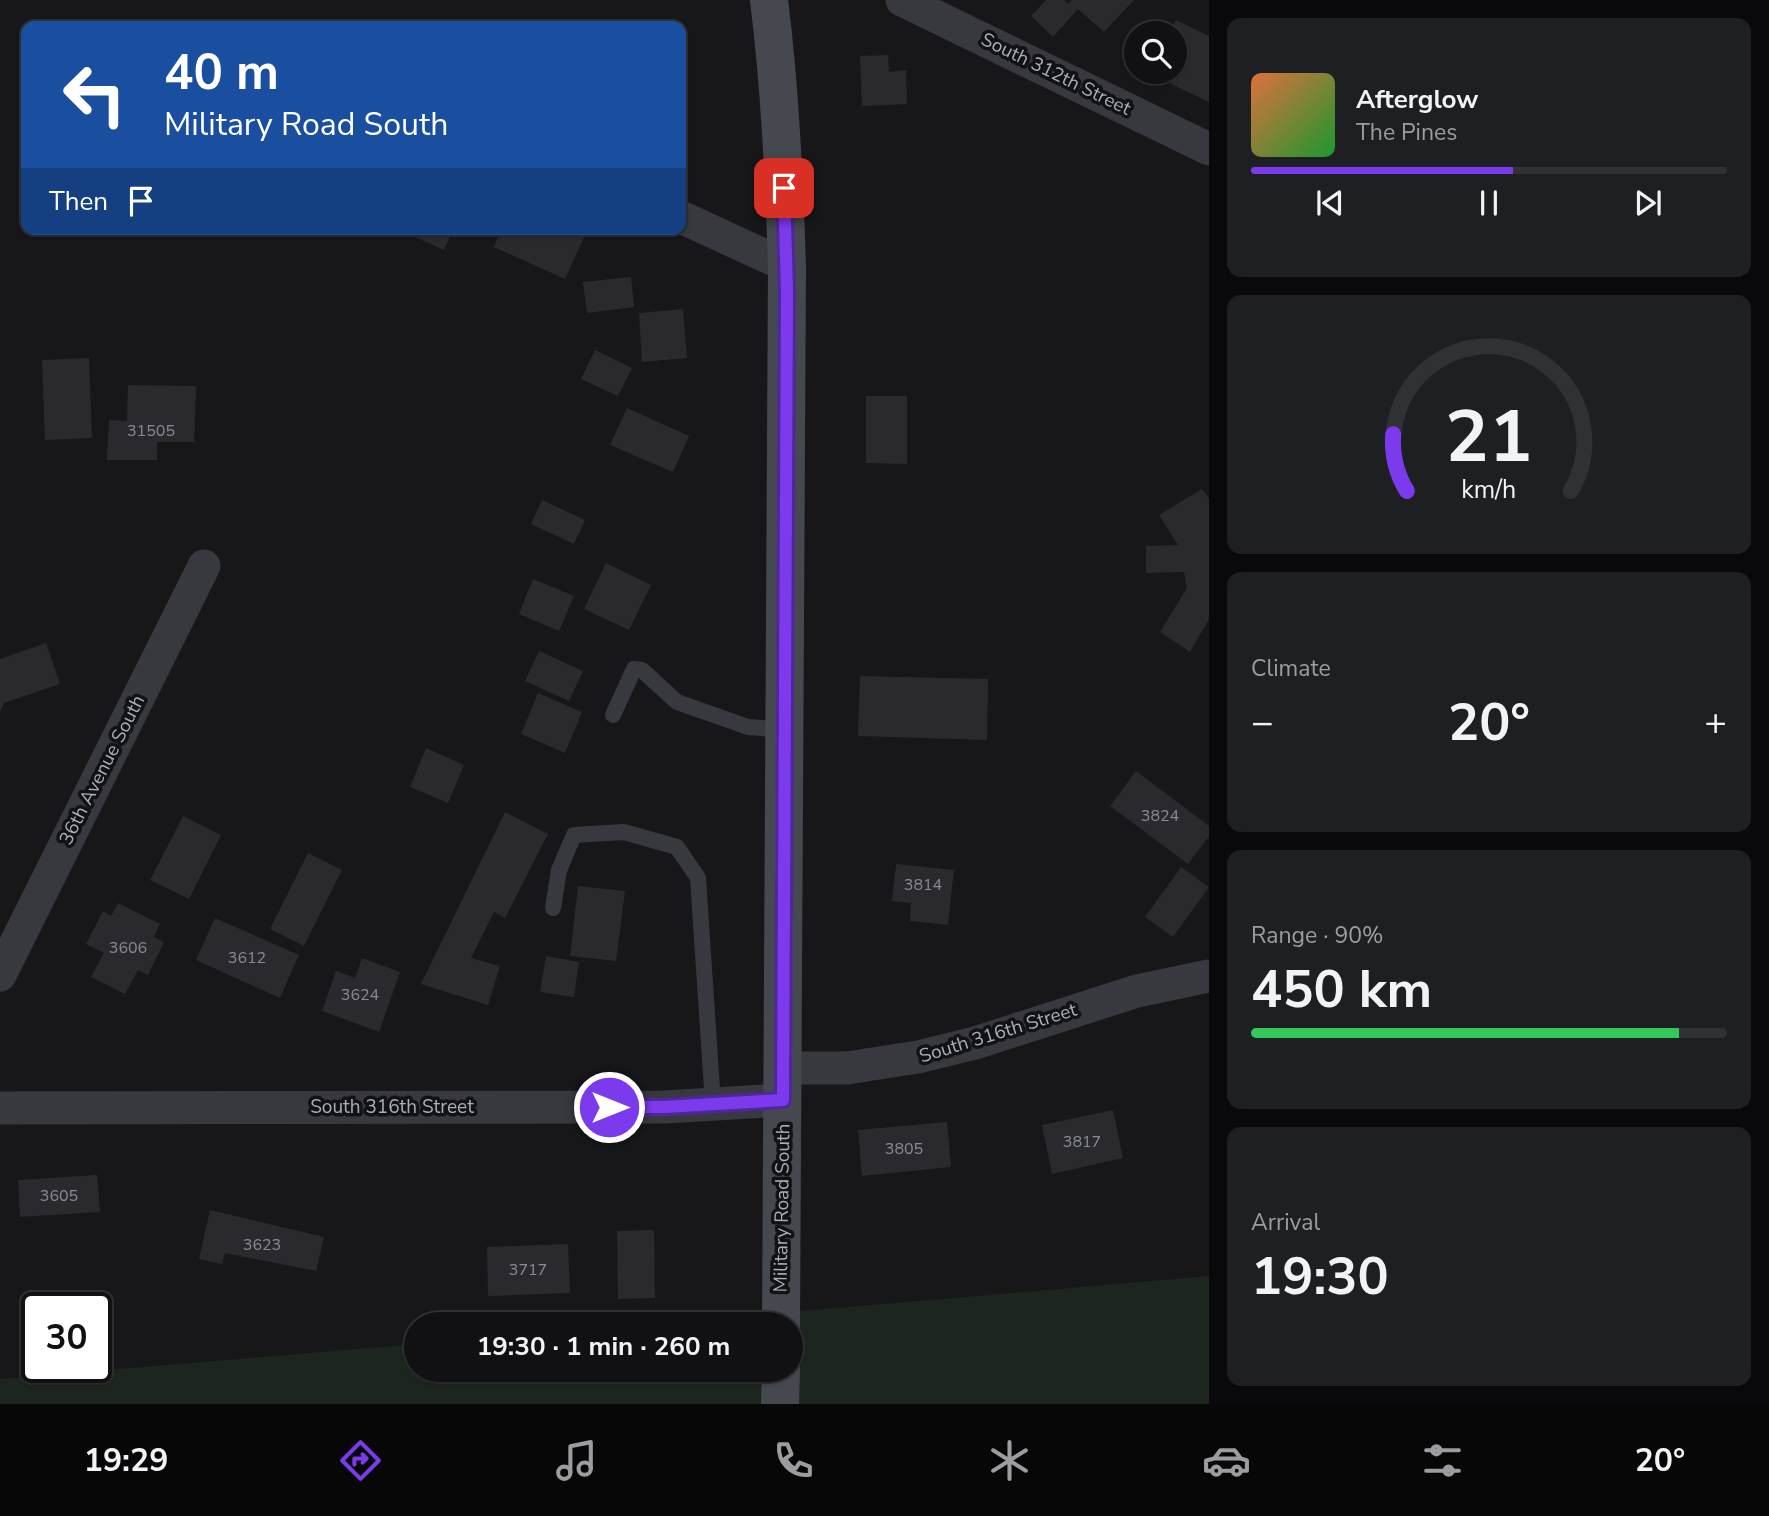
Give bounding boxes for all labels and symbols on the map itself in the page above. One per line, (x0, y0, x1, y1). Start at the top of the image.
street label: South 312th Street (977, 26, 1136, 122)
pin (754, 158, 814, 218)
house number: 31505 (127, 420, 175, 442)
street label: 36th Avenue South (53, 691, 151, 849)
house number: 3824 (1141, 805, 1180, 827)
house number: 3814 (904, 874, 943, 896)
house number: 3606 (109, 937, 147, 959)
house number: 3612 (228, 947, 266, 969)
house number: 3624 (341, 984, 380, 1006)
street label: South 316th Street (916, 997, 1080, 1069)
position arrow (572, 1070, 646, 1144)
street label: South 316th Street (310, 1094, 474, 1120)
street label: Military Road South (768, 1123, 796, 1293)
house number: 3817 (1063, 1131, 1101, 1153)
house number: 3805 (885, 1138, 923, 1160)
house number: 3605 (40, 1185, 78, 1207)
house number: 3623 (243, 1234, 281, 1256)
house number: 3717 (509, 1259, 547, 1281)
speed limit sign: 30 (21, 1292, 112, 1383)

